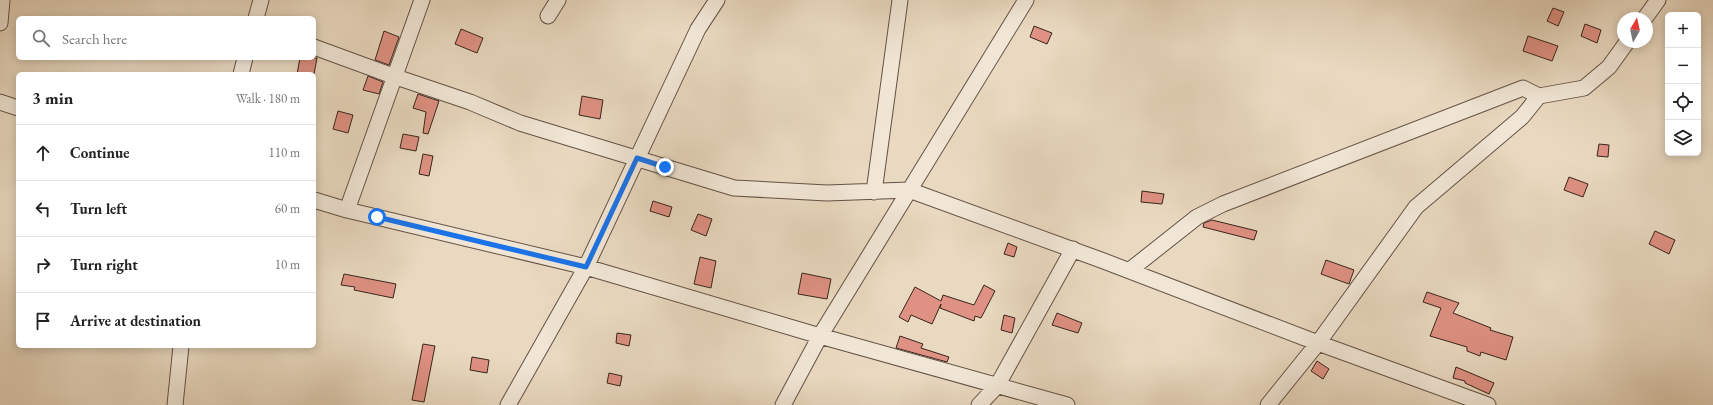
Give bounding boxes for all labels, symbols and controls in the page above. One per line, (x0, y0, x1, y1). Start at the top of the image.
north arrow (1617, 12, 1653, 48)
map controls (1665, 12, 1701, 156)
button: + (1665, 12, 1701, 48)
search box (16, 16, 316, 60)
icon: search (30, 27, 52, 49)
text: Search here (62, 29, 127, 48)
button: − (1665, 48, 1701, 84)
button: locate (1665, 84, 1701, 120)
text: 3 min (32, 87, 73, 109)
text: Walk · 180 m (236, 90, 300, 107)
button: layers (1665, 120, 1701, 156)
icon: ahead (32, 142, 54, 164)
text: Continue (70, 143, 130, 162)
text: 110 m (269, 144, 300, 161)
route end (656, 158, 674, 176)
icon: left (32, 198, 54, 220)
text: Turn left (70, 199, 127, 218)
text: 60 m (275, 200, 300, 217)
route start (368, 208, 386, 226)
icon: right (32, 254, 54, 276)
text: Turn right (70, 255, 138, 274)
text: 10 m (275, 256, 300, 273)
icon: arrive (32, 310, 54, 332)
text: Arrive at destination (70, 311, 201, 330)

